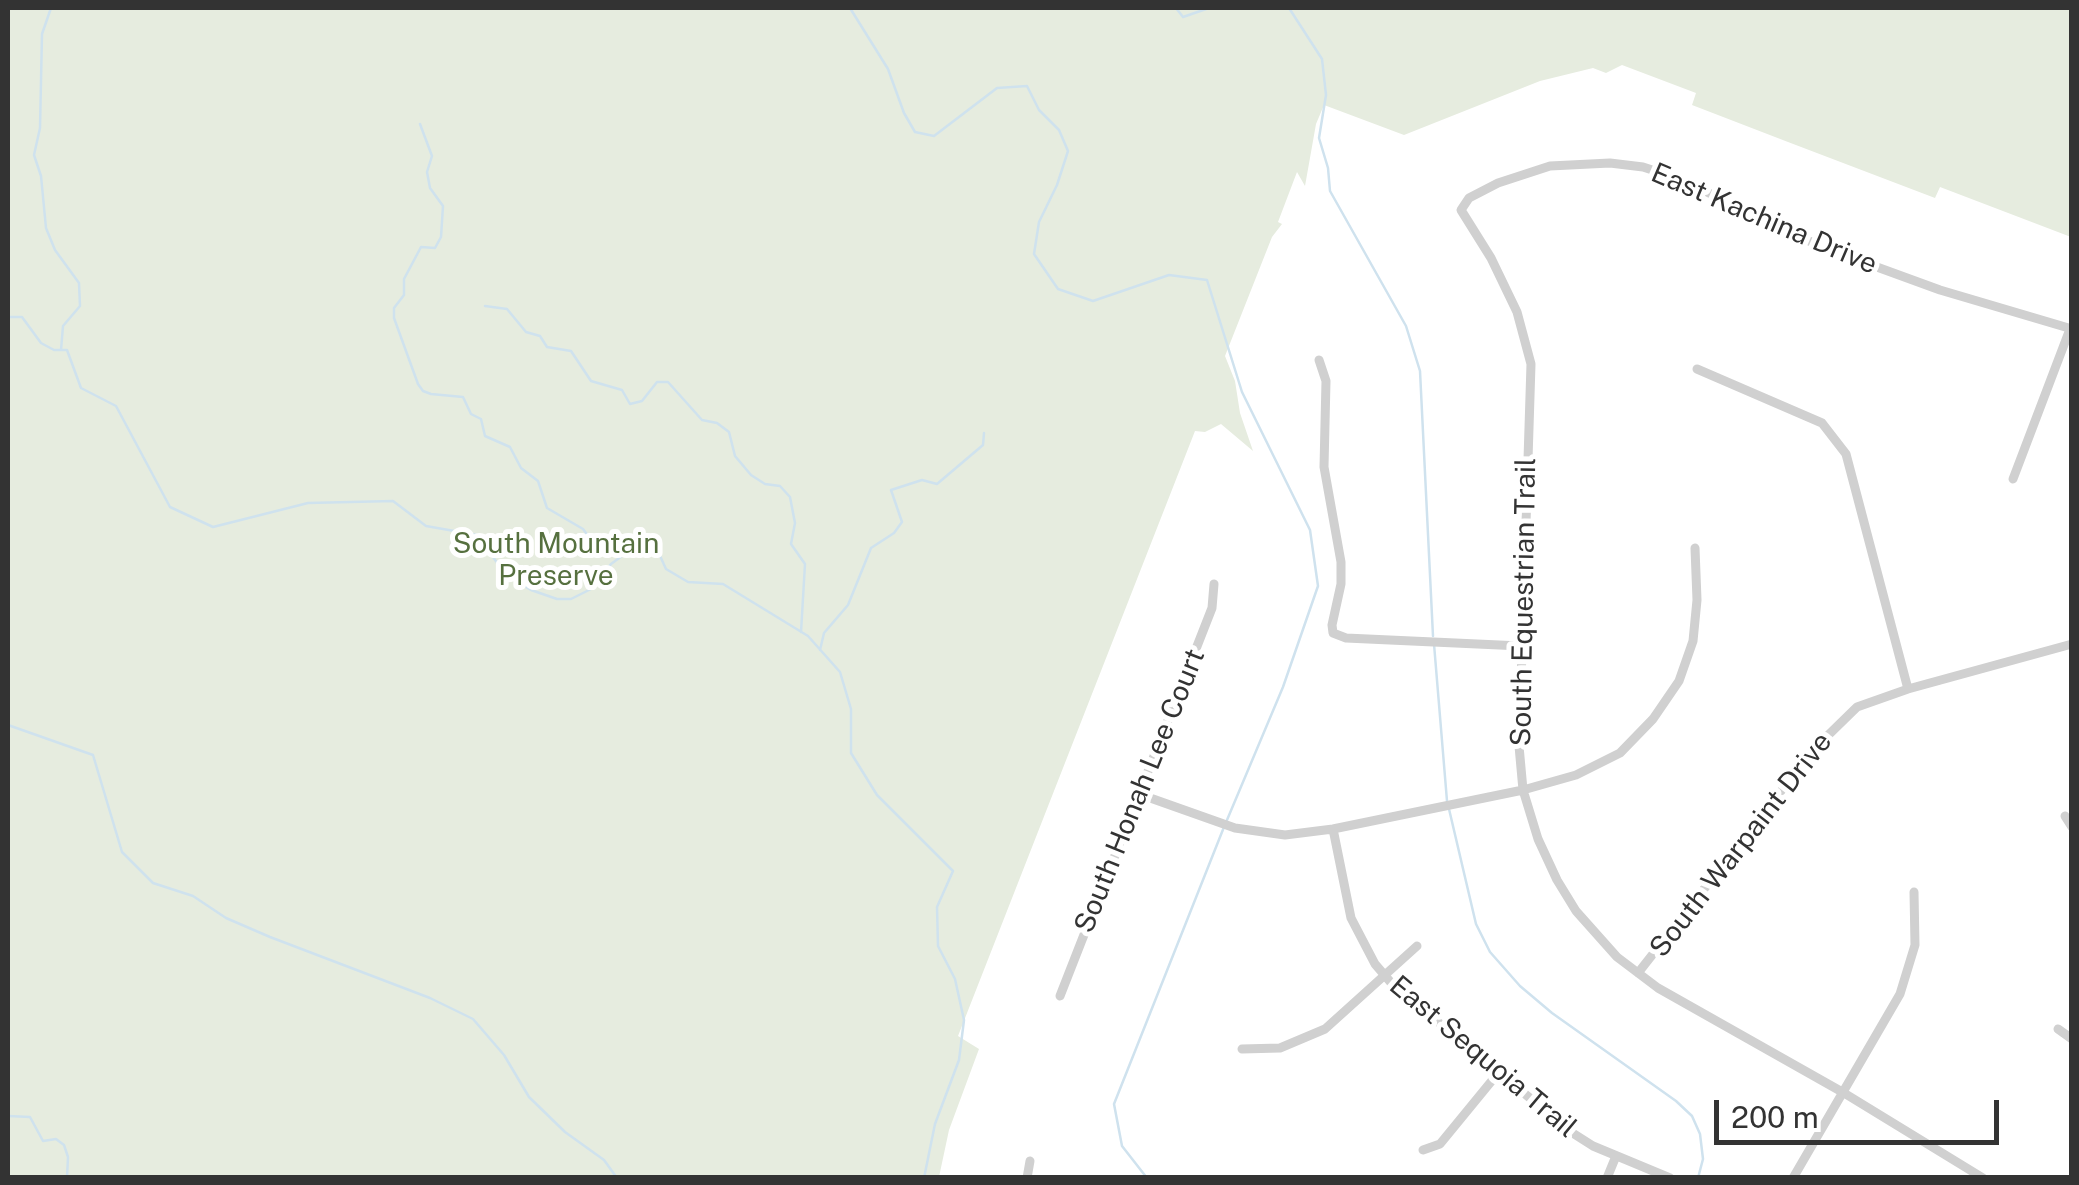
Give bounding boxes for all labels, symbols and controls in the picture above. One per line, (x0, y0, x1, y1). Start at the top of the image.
street label: East Kachina Drive (1646, 156, 1882, 282)
street label: South Equestrian Trail (1505, 457, 1543, 747)
park label: South Mountain Preserve (453, 527, 659, 593)
street label: South Honah Lee Court (1068, 644, 1212, 938)
street label: South Warpaint Drive (1643, 726, 1839, 964)
street label: East Sequoia Trail (1383, 969, 1583, 1145)
scale bar (1719, 1080, 2004, 1142)
text: 200 m (1731, 1099, 1819, 1135)

